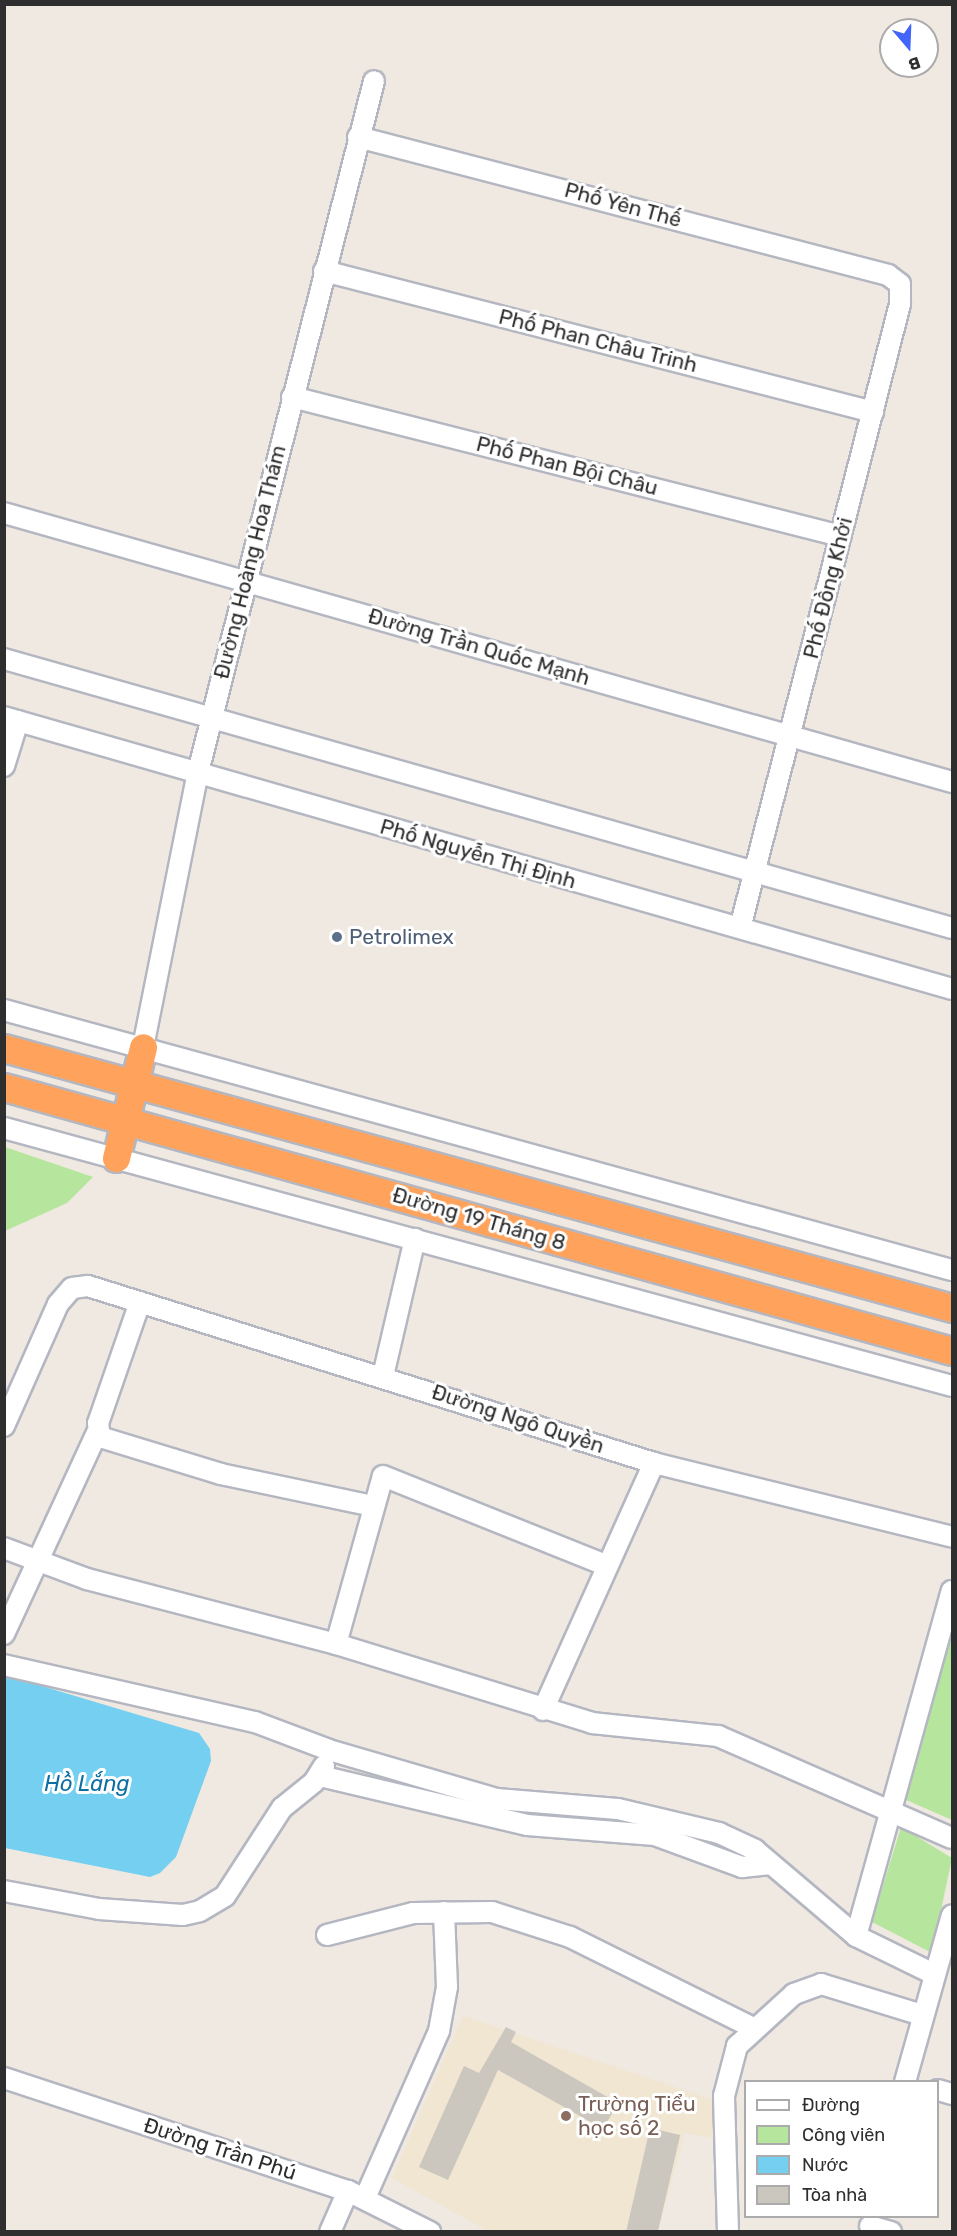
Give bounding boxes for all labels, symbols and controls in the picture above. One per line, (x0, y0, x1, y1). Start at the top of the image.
north arrow (879, 18, 939, 78)
text: B (906, 53, 923, 74)
street label: Phố Yên Thế (561, 177, 685, 233)
street label: Phố Phan Châu Trinh (496, 304, 700, 378)
street label: Phố Phan Bội Châu (474, 431, 660, 501)
street label: Đường Hoàng Hoa Thám (209, 442, 291, 682)
street label: Phố Đồng Khởi (798, 515, 858, 661)
street label: Đường Trần Quốc Mạnh (365, 603, 593, 691)
street label: Phố Nguyễn Thị Định (377, 814, 579, 894)
place label: Petrolimex (349, 924, 454, 950)
marker: Petrolimex (330, 930, 344, 944)
street label: Đường 19 Tháng 8 (389, 1182, 569, 1256)
street label: Đường Ngô Quyền (429, 1379, 607, 1459)
water label: Hồ Lắng (44, 1771, 130, 1797)
legend (744, 2080, 939, 2218)
place label: Trường Tiểu học số 2 (578, 2091, 696, 2141)
text: Đường (802, 2094, 860, 2116)
marker: Trường Tiểu học số 2 (559, 2109, 573, 2123)
street label: Đường Trần Phú (140, 2112, 300, 2186)
text: Công viên (802, 2124, 885, 2146)
text: Nước (802, 2154, 848, 2176)
text: Tòa nhà (802, 2184, 867, 2206)

